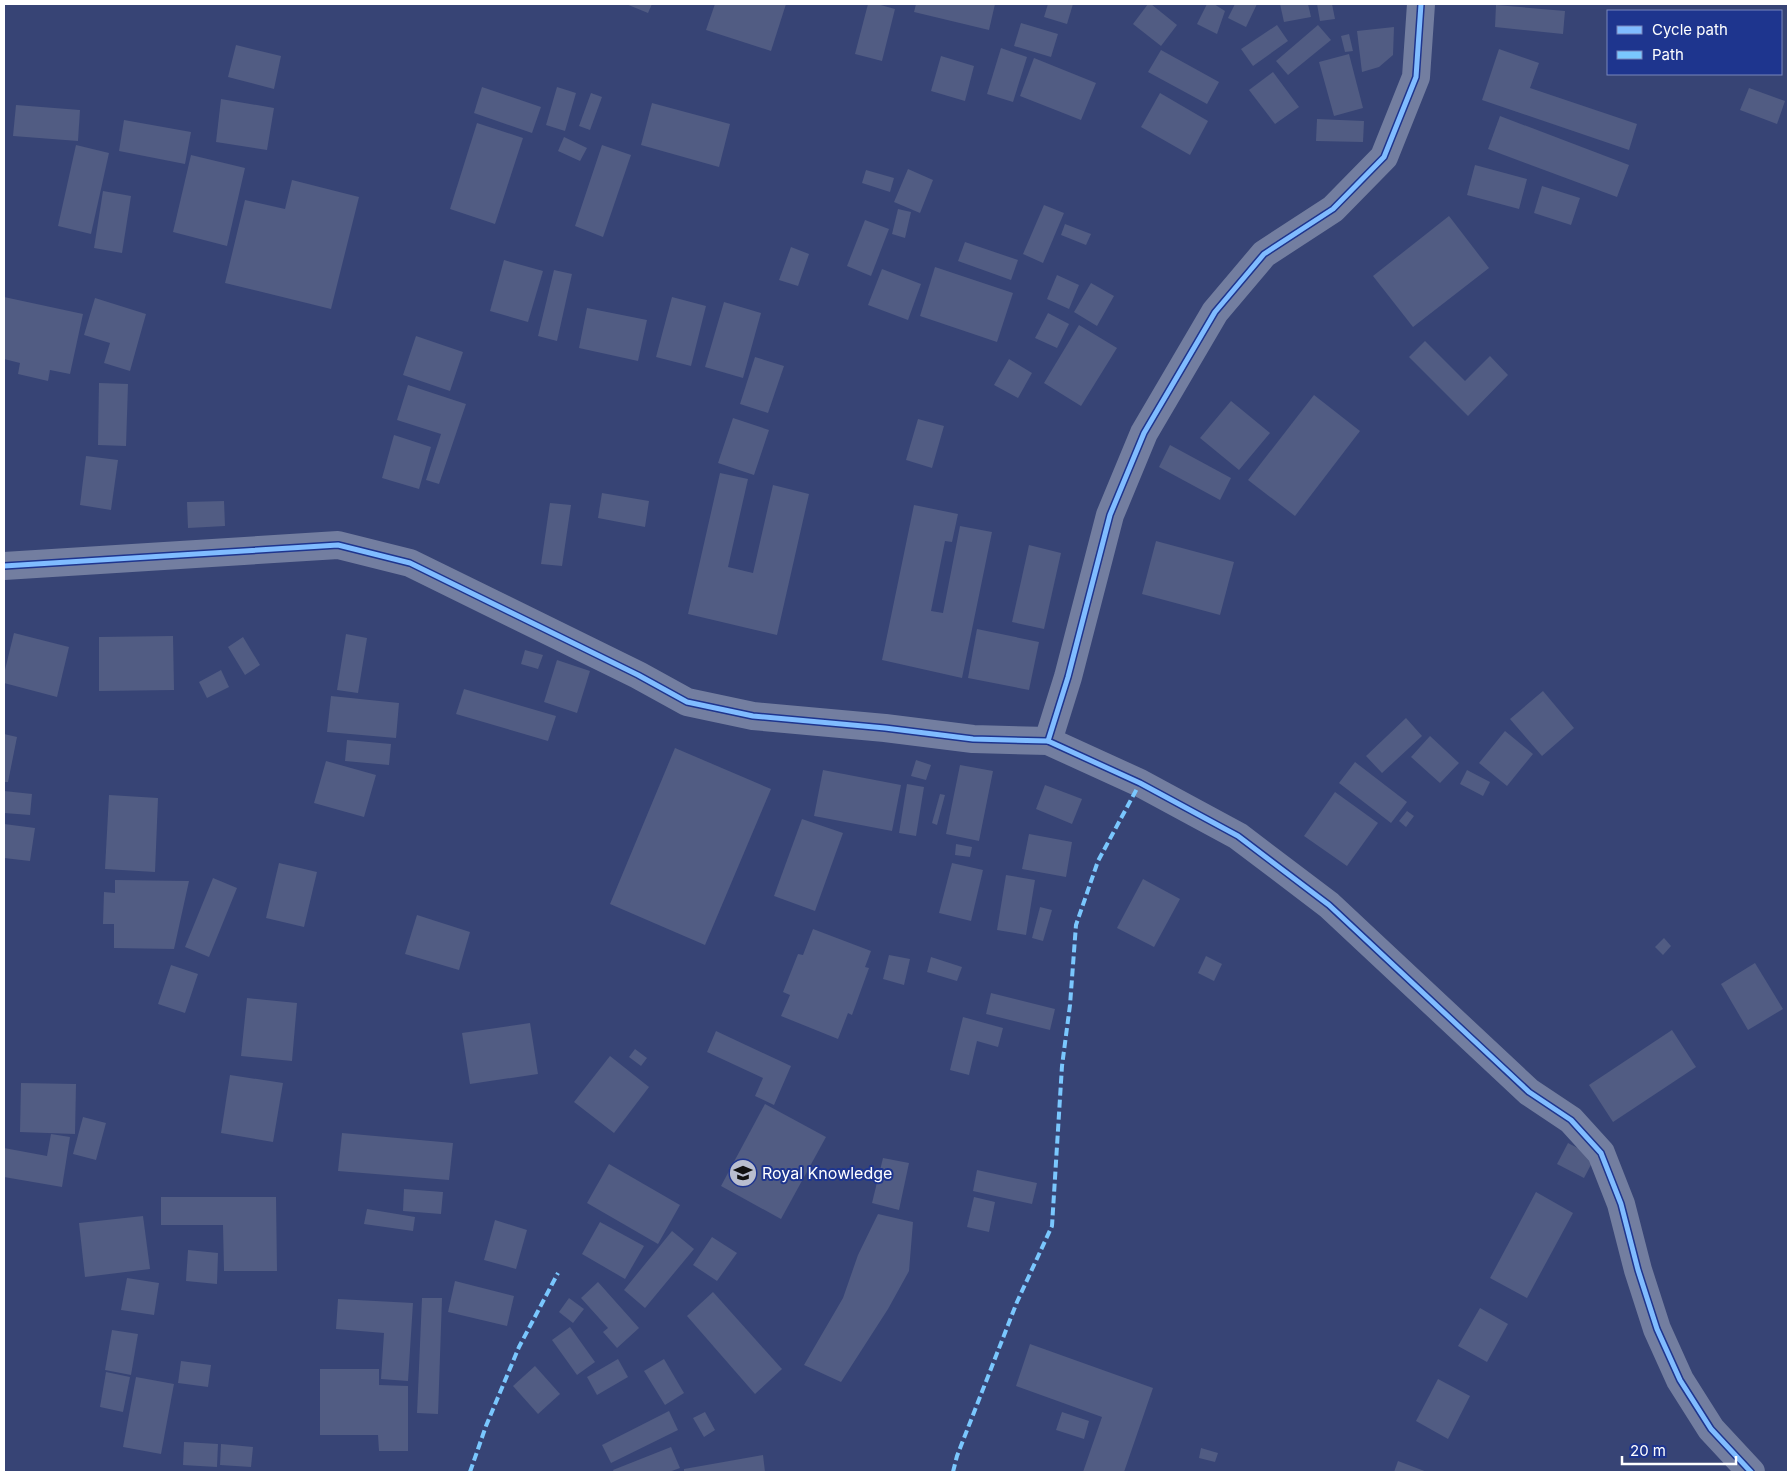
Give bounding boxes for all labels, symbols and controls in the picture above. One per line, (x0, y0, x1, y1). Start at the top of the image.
legend (1607, 10, 1782, 75)
text: Cycle path (1652, 20, 1728, 39)
text: Path (1652, 45, 1684, 64)
school or university icon: Royal Knowledge (728, 1158, 758, 1188)
place label: Royal Knowledge (762, 1163, 892, 1183)
scale bar (1622, 1434, 1736, 1466)
text: 20 m (1630, 1441, 1666, 1460)

